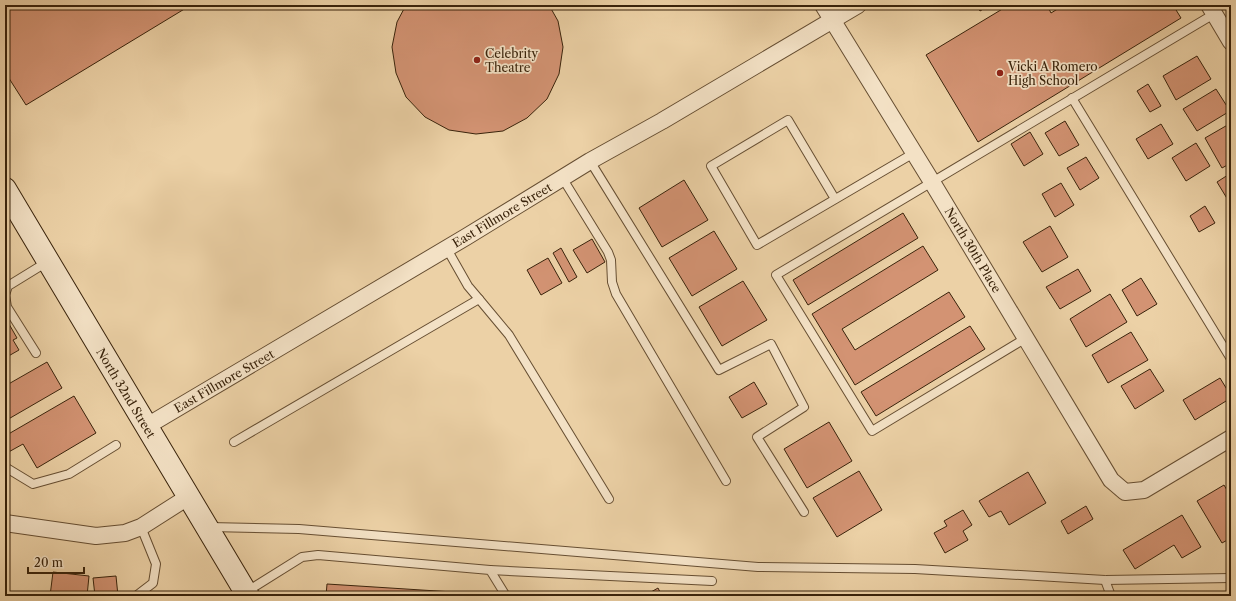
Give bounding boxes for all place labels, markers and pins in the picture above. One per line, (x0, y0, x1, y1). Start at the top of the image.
place label: Celebrity Theatre (485, 46, 538, 75)
marker: Celebrity Theatre (472, 55, 482, 65)
place label: Vicki A Romero High School (1007, 59, 1098, 88)
marker: Vicki A Romero High School (995, 68, 1005, 78)

